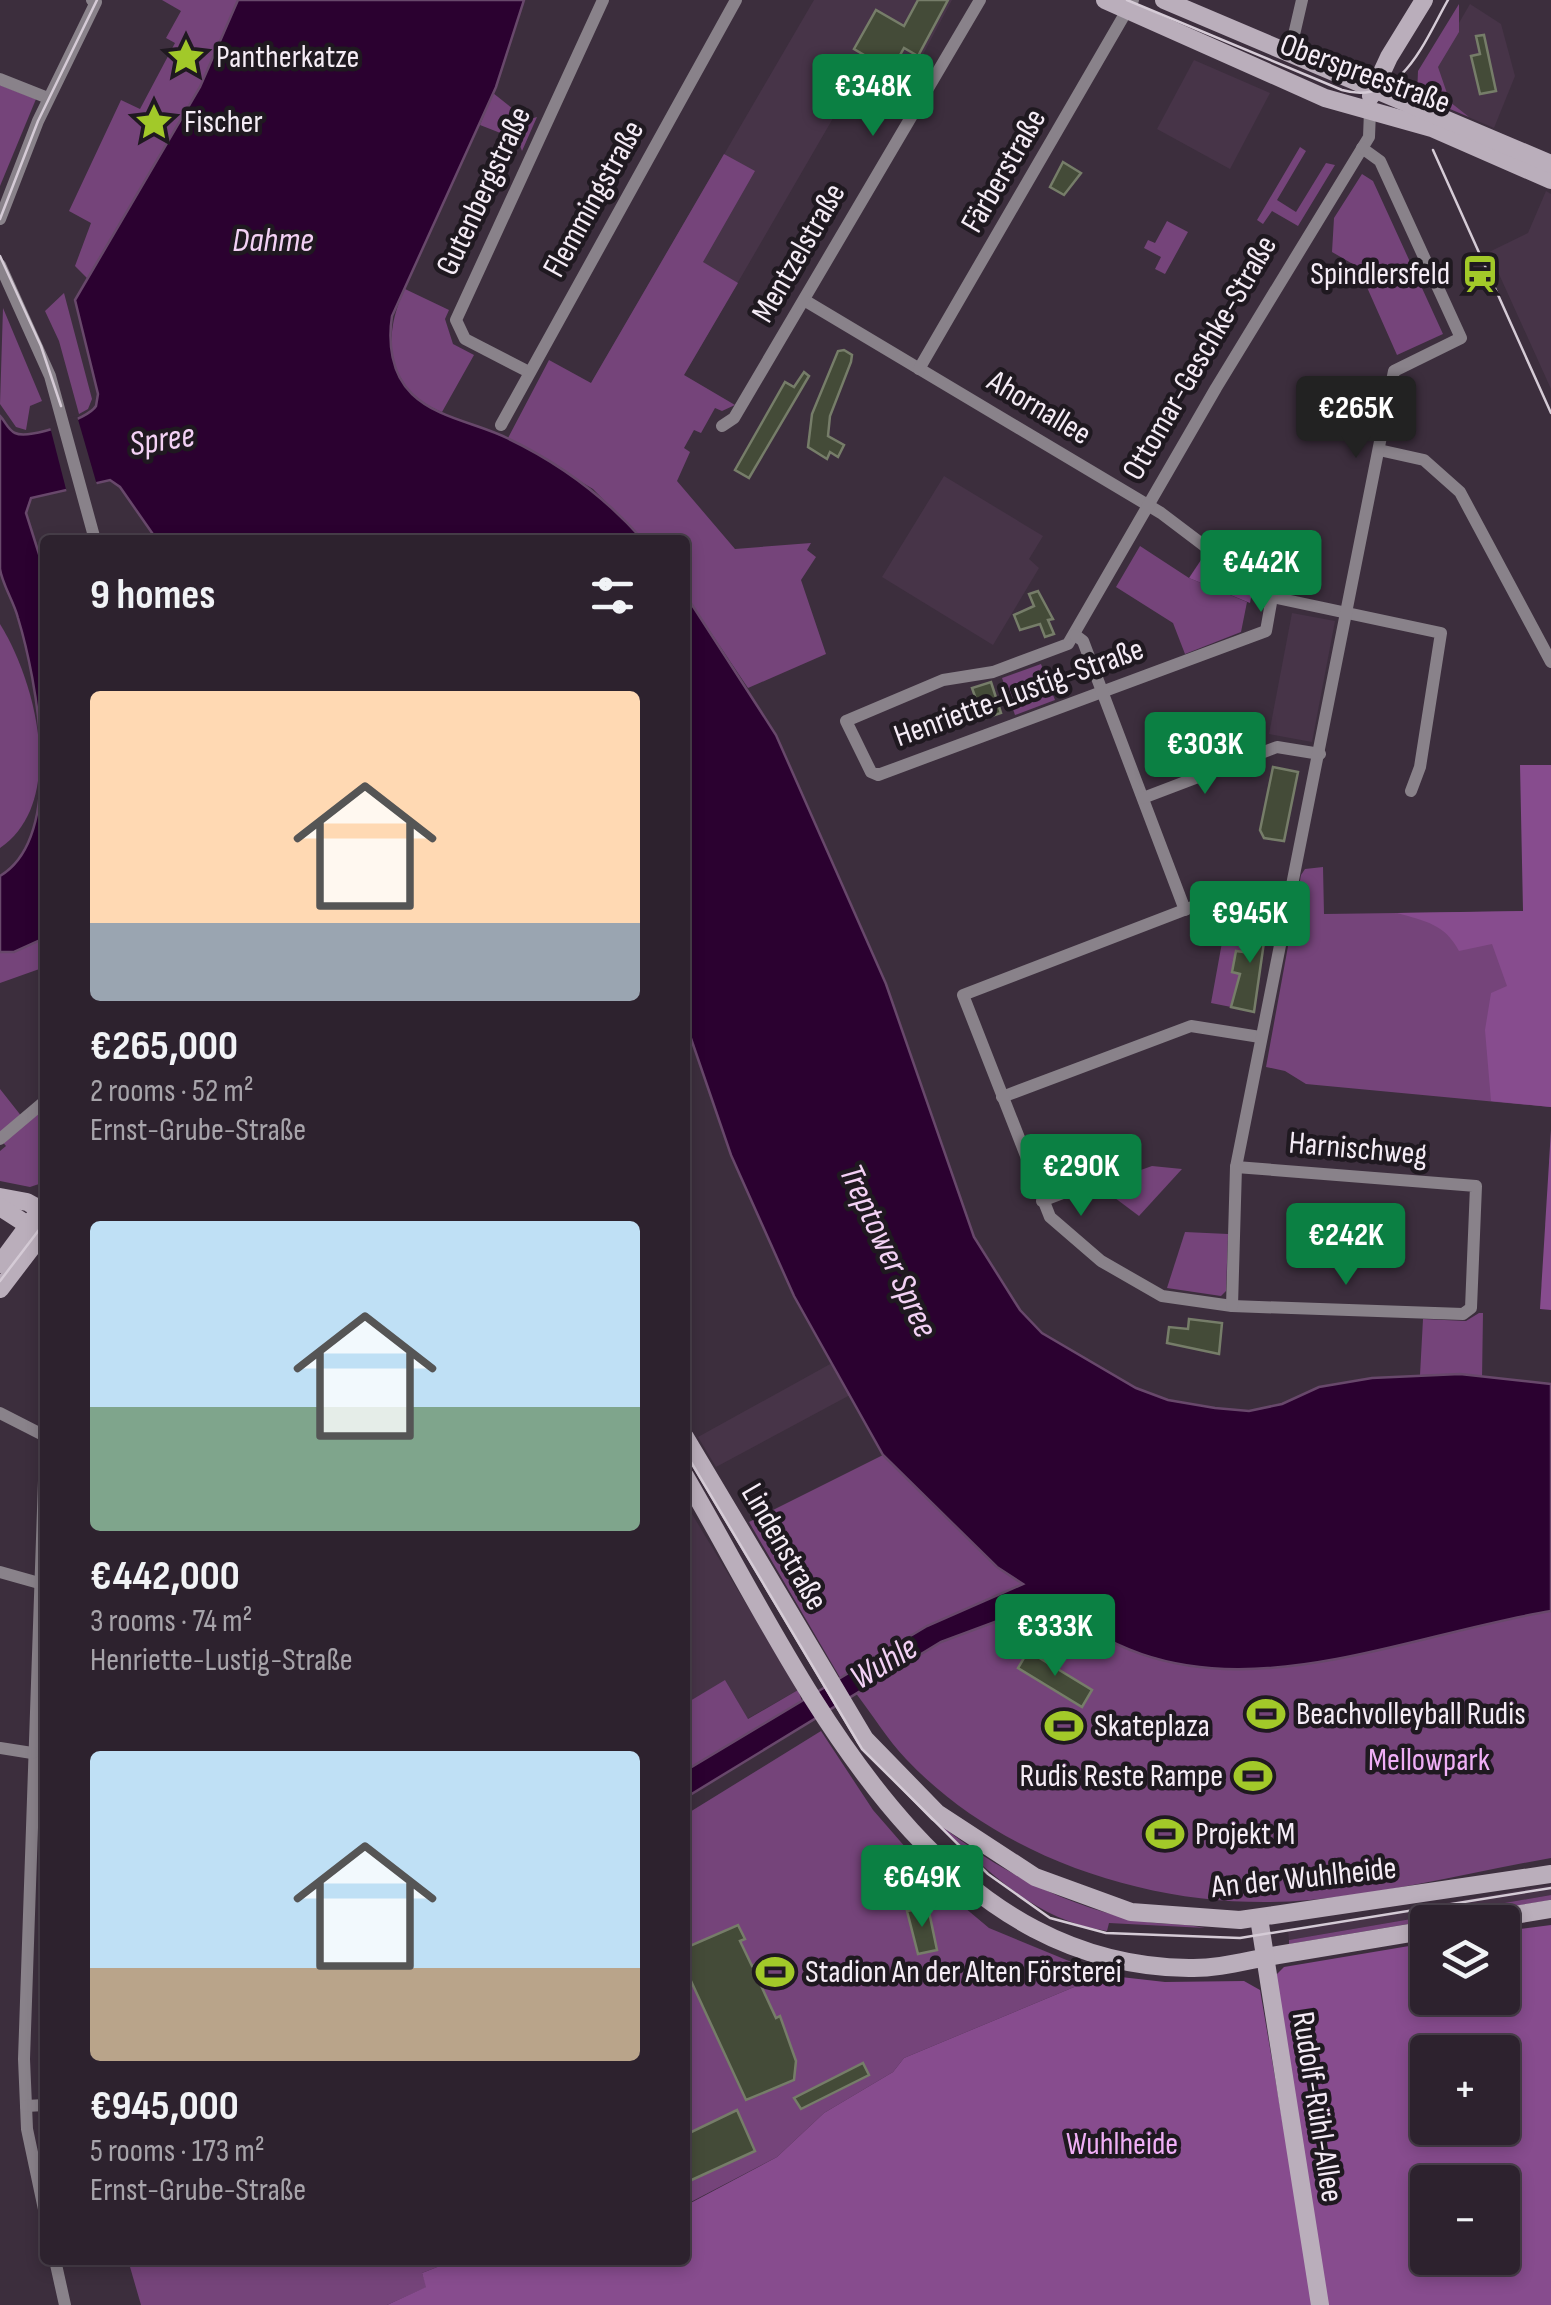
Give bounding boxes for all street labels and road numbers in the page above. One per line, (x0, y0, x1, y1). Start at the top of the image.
street label: Oberspreestraße (1275, 25, 1455, 123)
street label: Gutenbergstraße (428, 101, 540, 281)
street label: Färberstraße (953, 102, 1055, 240)
street label: Flemmingstraße (535, 114, 653, 284)
street label: Mentzelstraße (744, 176, 854, 330)
street label: Ottomar-Geschke-Straße (1114, 229, 1286, 487)
street label: Ahornallee (979, 361, 1098, 454)
street label: Henriette-Lustig-Straße (889, 630, 1149, 756)
street label: Harnischweg (1287, 1124, 1429, 1174)
street label: Lindenstraße (732, 1477, 836, 1617)
street label: An der Wuhlheide (1209, 1849, 1398, 1907)
street label: Rudolf-Rühl-Allee (1283, 2009, 1351, 2205)

